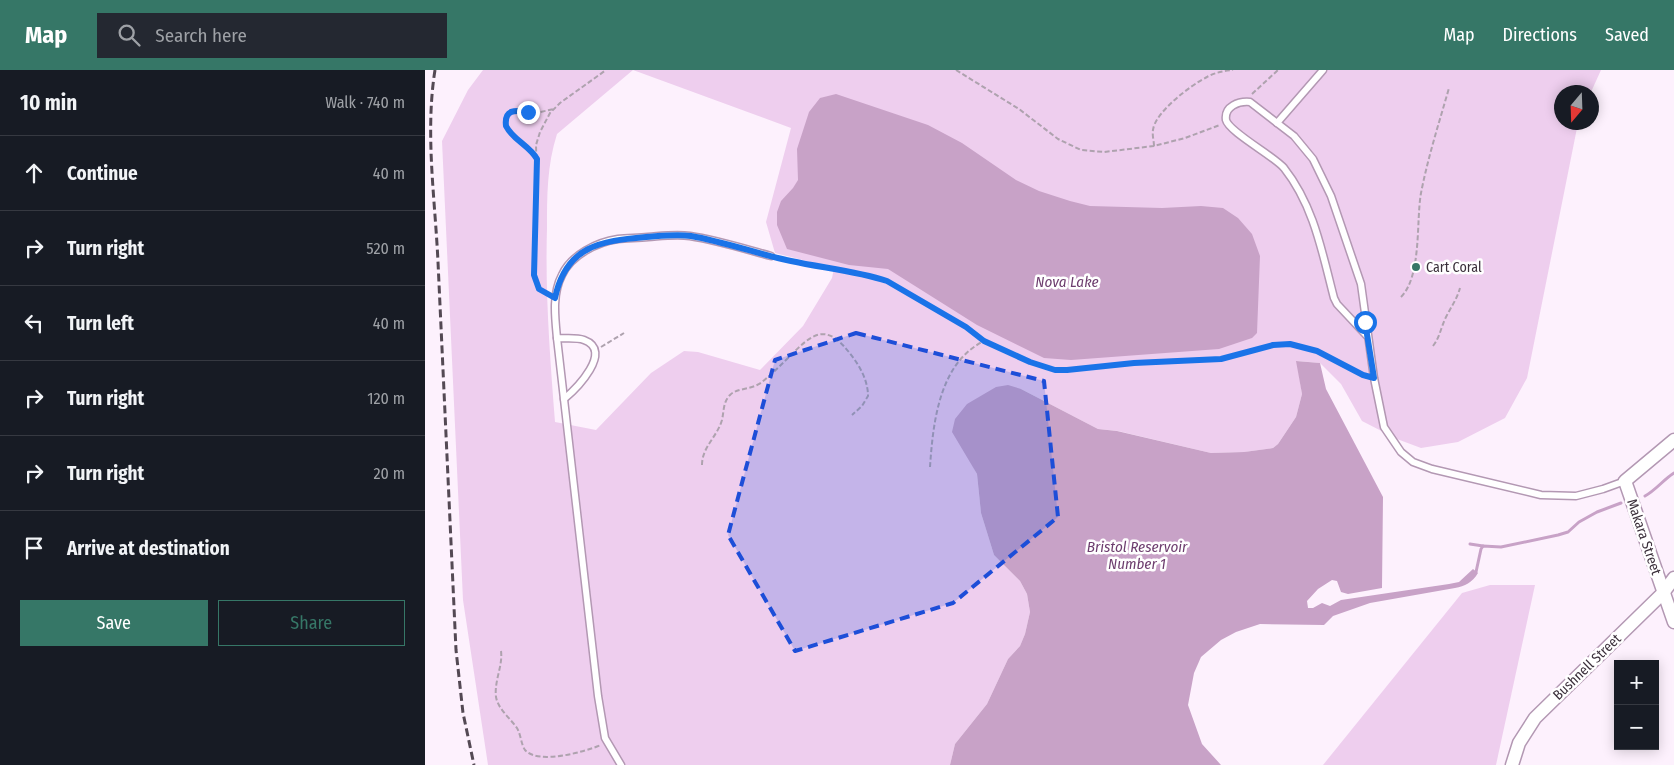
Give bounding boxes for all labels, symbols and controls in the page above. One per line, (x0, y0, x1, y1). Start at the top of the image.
search box (97, 13, 447, 58)
text: Map (25, 21, 67, 49)
icon: search (115, 21, 143, 49)
text: Search here (155, 24, 247, 47)
text: Map (1443, 24, 1475, 46)
text: Directions (1503, 24, 1577, 46)
text: Saved (1605, 24, 1649, 46)
north arrow (1554, 85, 1599, 130)
text: 10 min (20, 90, 77, 116)
text: Walk · 740 m (325, 93, 405, 112)
route end (517, 101, 540, 124)
icon: ahead (20, 159, 48, 187)
text: Continue (67, 162, 138, 185)
text: 40 m (373, 164, 405, 183)
icon: right (20, 234, 48, 262)
text: Turn right (67, 237, 144, 260)
text: 520 m (366, 239, 405, 258)
place label: Cart Coral (1426, 259, 1482, 276)
marker: Cart Coral (1410, 261, 1422, 273)
water label: Nova Lake (1035, 273, 1099, 291)
icon: left (20, 309, 48, 337)
route start (1354, 311, 1377, 334)
text: Turn left (67, 312, 134, 335)
text: 40 m (373, 314, 405, 333)
icon: right (20, 384, 48, 412)
text: Turn right (67, 387, 144, 410)
text: 120 m (367, 389, 405, 408)
icon: right (20, 459, 48, 487)
text: Turn right (67, 462, 144, 485)
text: 20 m (374, 464, 405, 483)
street label: Makara Street (1623, 497, 1665, 578)
icon: arrive (20, 534, 48, 562)
text: Arrive at destination (67, 537, 230, 560)
water label: Bristol Reservoir Number 1 (1087, 538, 1188, 573)
button: Save (20, 600, 208, 646)
button: Share (218, 600, 405, 646)
street label: Bushnell Street (1550, 630, 1625, 704)
map controls (1614, 660, 1659, 750)
button: + (1614, 660, 1659, 705)
button: − (1614, 705, 1659, 750)

